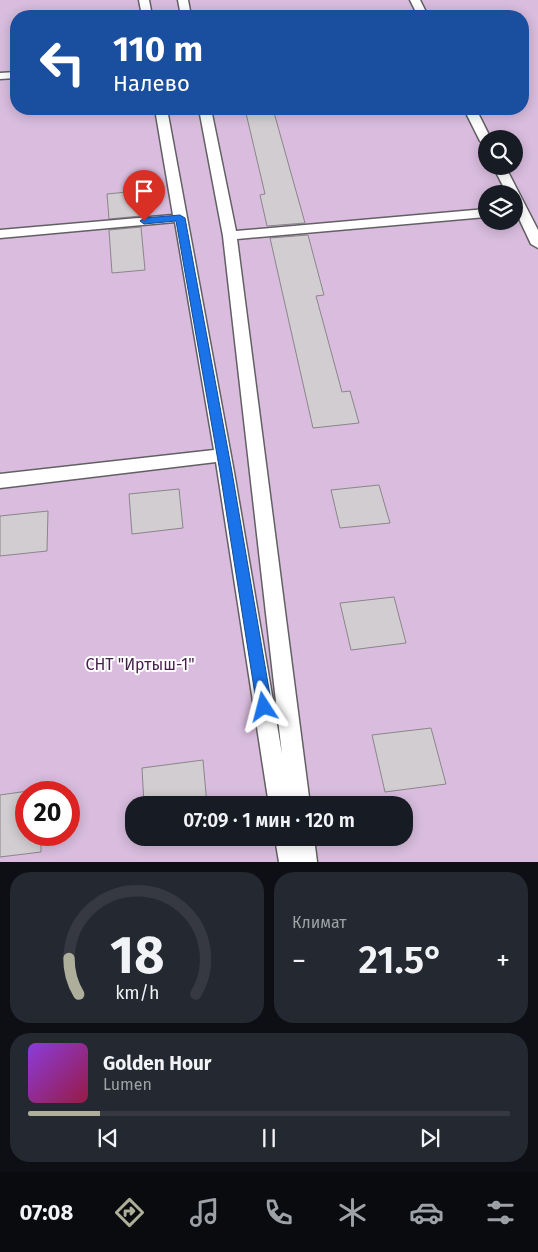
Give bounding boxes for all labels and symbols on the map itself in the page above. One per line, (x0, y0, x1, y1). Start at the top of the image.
pin (123, 170, 165, 221)
park label: СНТ "Иртыш-1" (85, 655, 195, 674)
position arrow (237, 680, 289, 732)
speed limit sign: 20 (15, 781, 80, 846)

